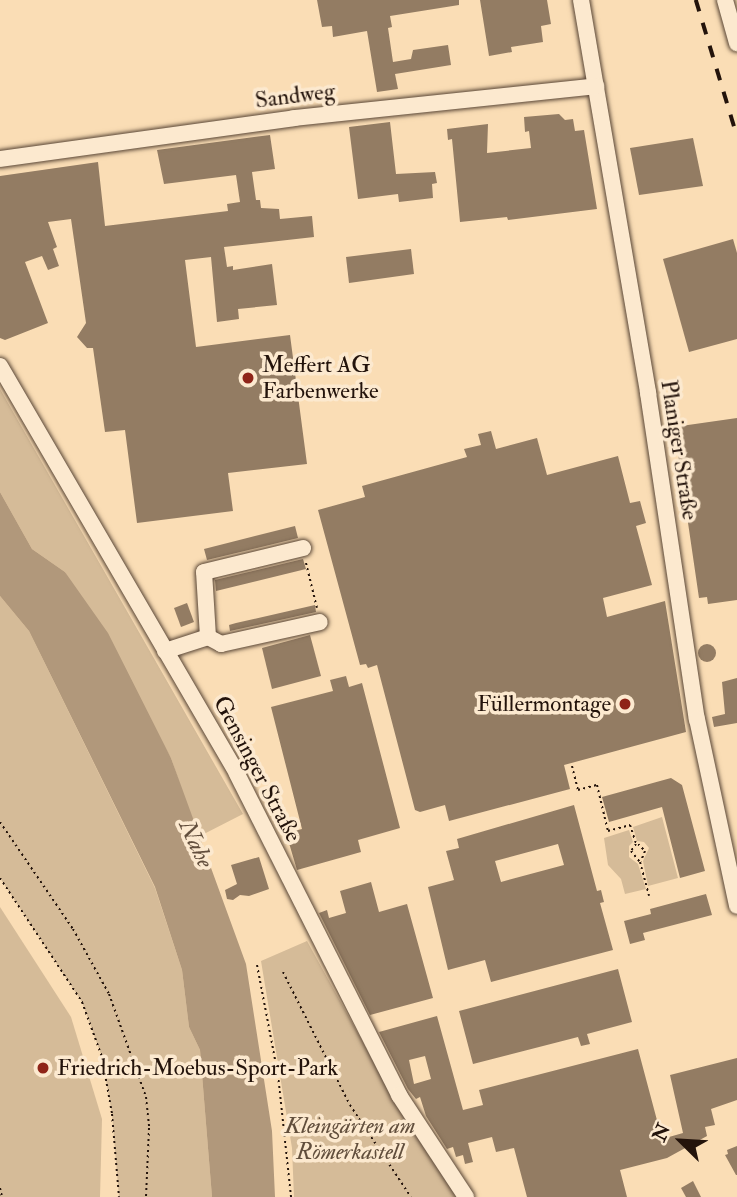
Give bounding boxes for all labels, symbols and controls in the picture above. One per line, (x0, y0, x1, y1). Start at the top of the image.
street label: Sandweg (254, 77, 336, 115)
place label: Meffert AG Farbenwerke (262, 351, 379, 405)
marker: Meffert AG Farbenwerke (240, 370, 256, 386)
street label: Planiger Straße (654, 378, 704, 522)
place label: Füllermontage (477, 690, 611, 718)
street label: Gensinger Straße (207, 691, 307, 847)
marker: Füllermontage (617, 696, 633, 712)
water label: Nahe (172, 815, 220, 873)
place label: Friedrich-Moebus-Sport-Park (57, 1054, 338, 1082)
marker: Friedrich-Moebus-Sport-Park (35, 1060, 51, 1076)
north arrow (646, 1106, 716, 1176)
park label: Kleingärten am Römerkastell (285, 1112, 415, 1166)
text: N (647, 1120, 676, 1145)

